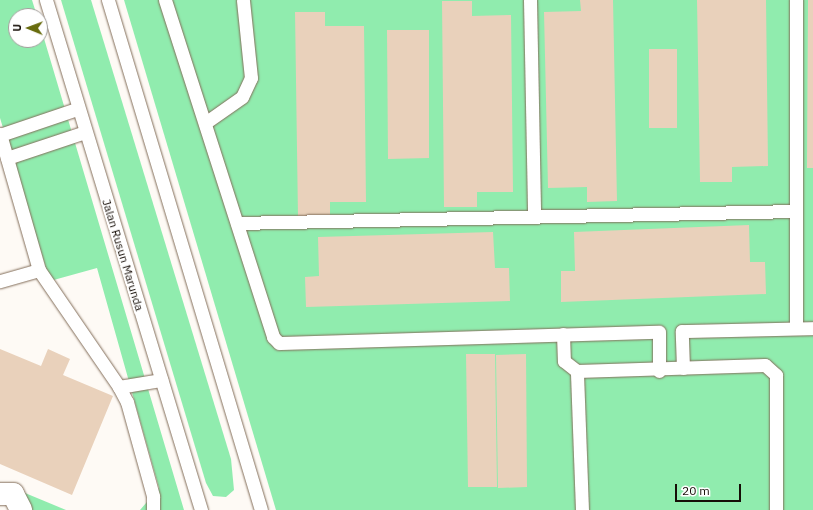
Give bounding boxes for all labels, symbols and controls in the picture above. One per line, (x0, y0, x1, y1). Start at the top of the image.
north arrow (8, 8, 48, 48)
text: U (10, 24, 24, 32)
street label: Jalan Rusun Marunda (99, 197, 147, 313)
scale bar (677, 476, 743, 502)
text: 20 m (682, 483, 710, 498)

